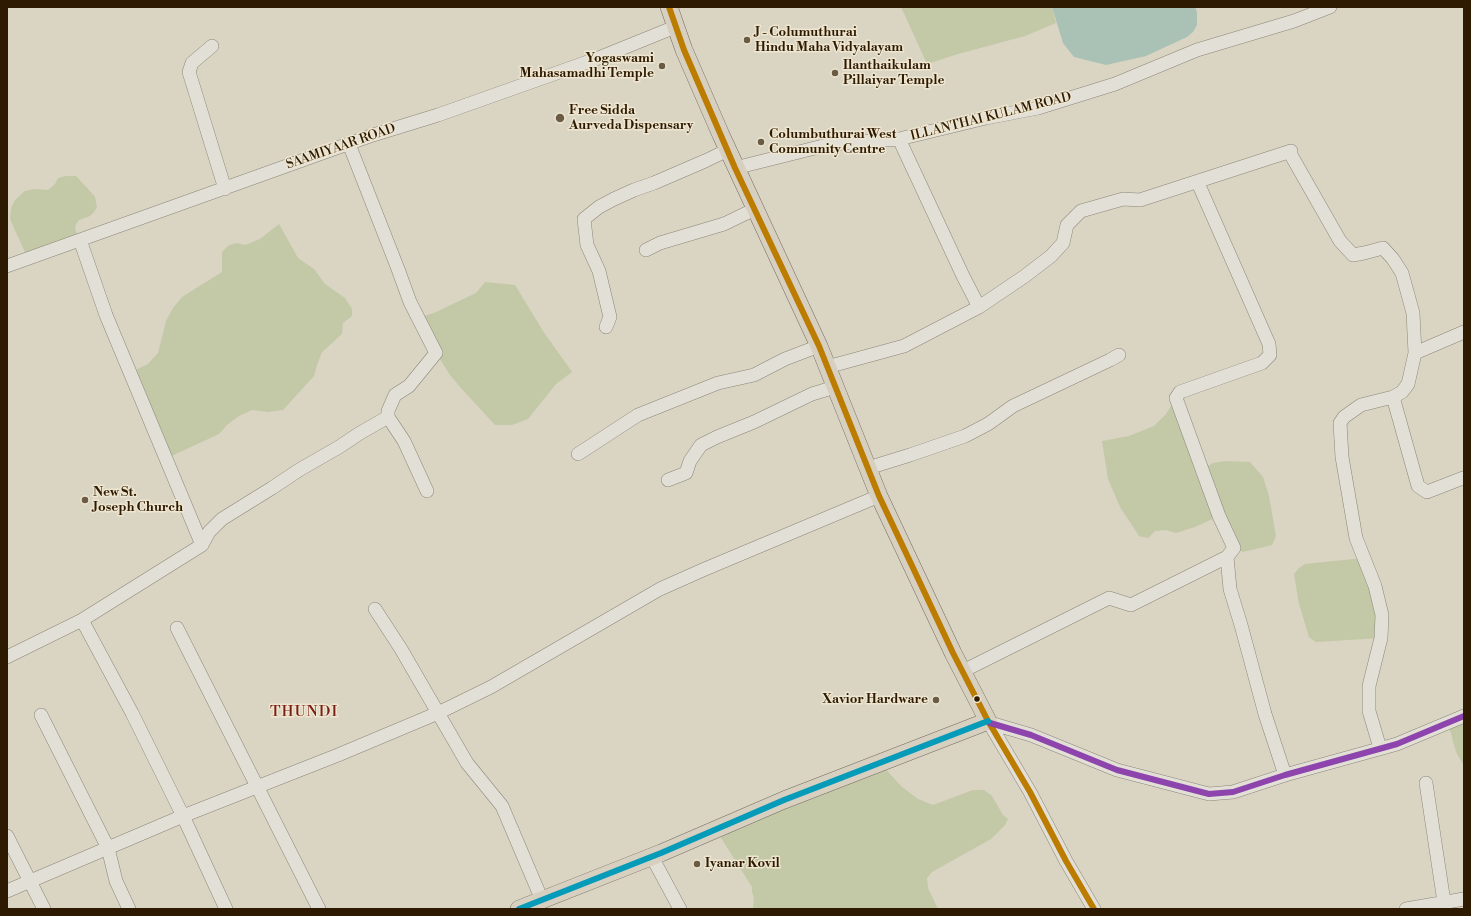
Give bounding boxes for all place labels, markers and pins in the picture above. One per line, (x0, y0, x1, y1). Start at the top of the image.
place label: J - Columuthurai Hindu Maha Vidyalayam (755, 25, 903, 56)
marker: J - Columuthurai Hindu Maha Vidyalayam (742, 35, 752, 45)
place label: Yogaswami Mahasamadhi Temple (520, 51, 654, 82)
place label: Ilanthaikulam Pillaiyar Temple (843, 58, 944, 89)
marker: Yogaswami Mahasamadhi Temple (657, 61, 667, 71)
marker: Ilanthaikulam Pillaiyar Temple (830, 68, 840, 78)
place label: Free Sidda Aurveda Dispensary (569, 103, 693, 134)
marker: Free Sidda Aurveda Dispensary (554, 112, 566, 124)
place label: Columbuthurai West Community Centre (769, 127, 896, 158)
marker: Columbuthurai West Community Centre (756, 137, 766, 147)
place label: New St. Joseph Church (93, 485, 183, 516)
marker: New St. Joseph Church (80, 495, 90, 505)
place label: Xavior Hardware (823, 692, 928, 708)
unlabelled marker (972, 694, 982, 704)
marker: Xavior Hardware (931, 695, 941, 705)
place label: Iyanar Kovil (705, 856, 780, 872)
marker: Iyanar Kovil (692, 859, 702, 869)

